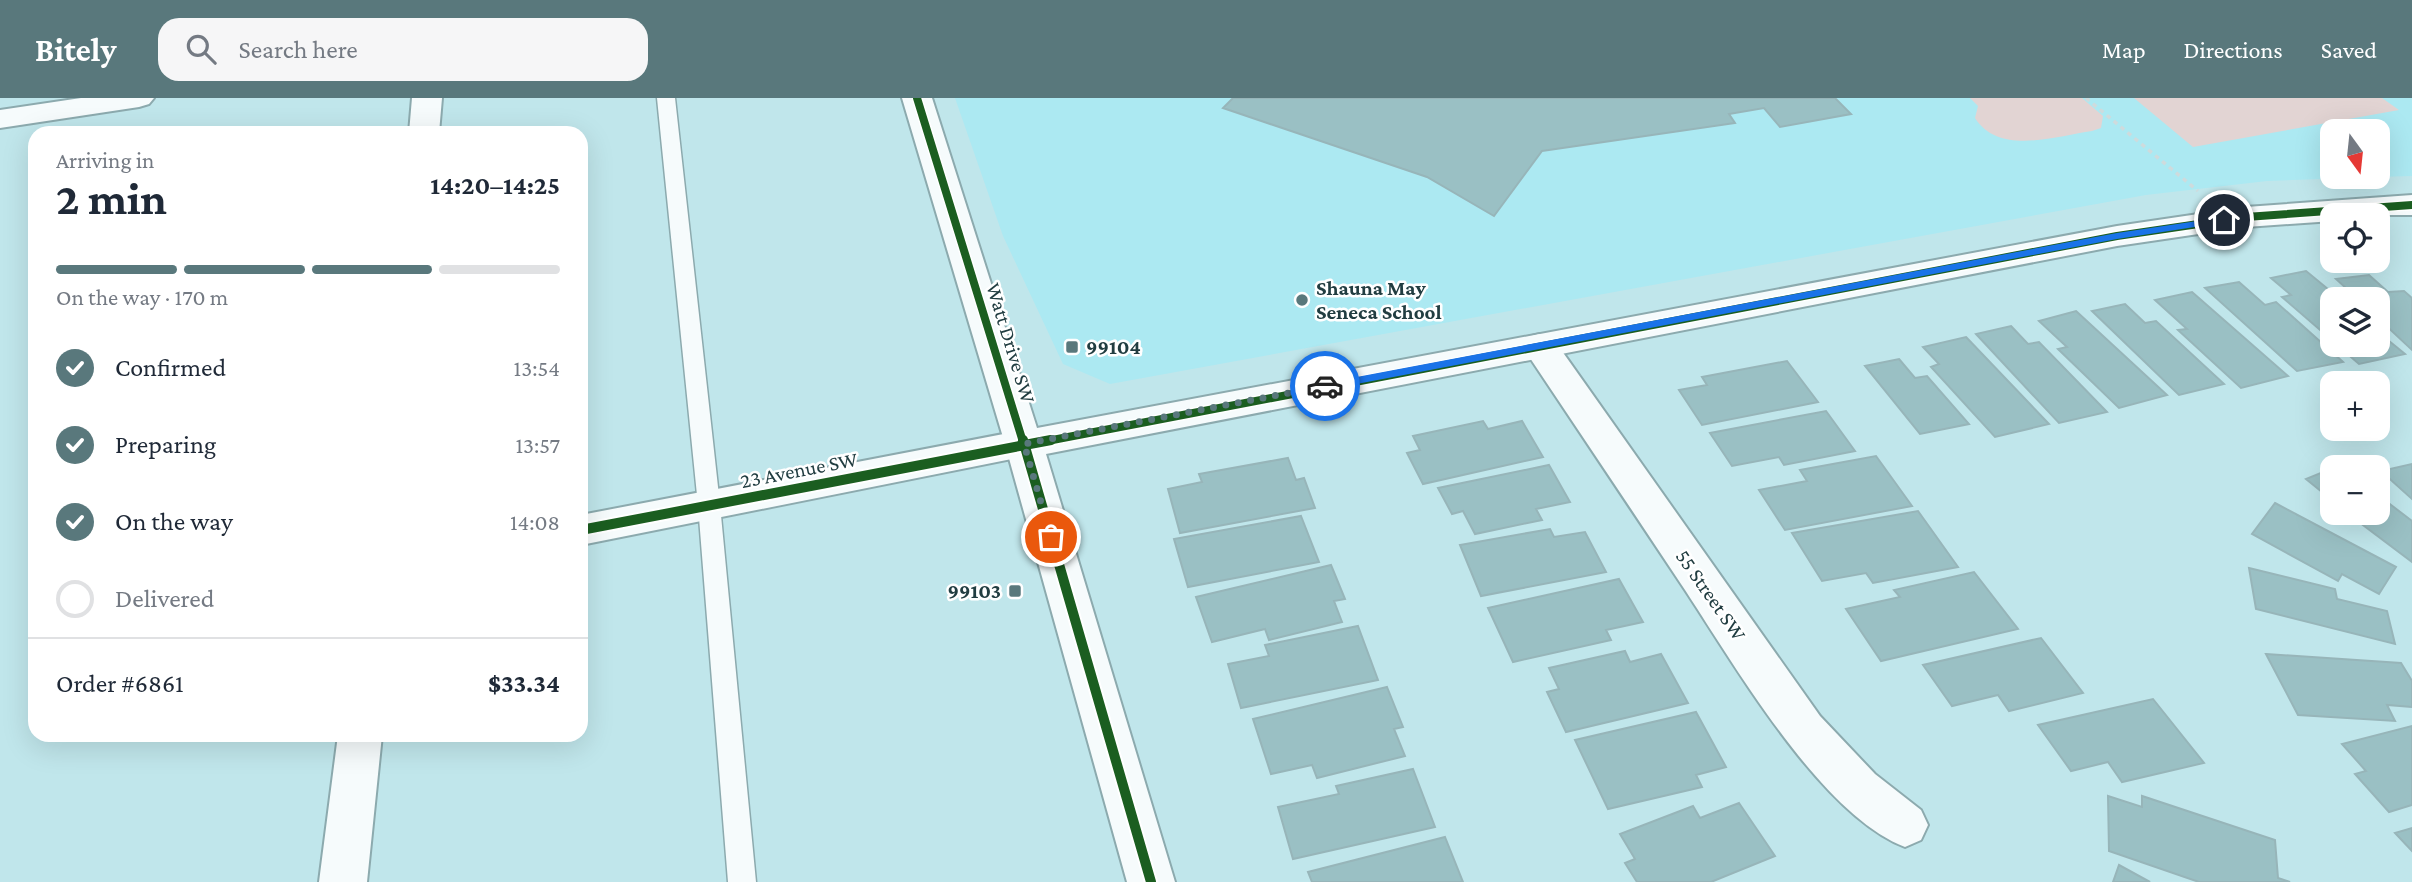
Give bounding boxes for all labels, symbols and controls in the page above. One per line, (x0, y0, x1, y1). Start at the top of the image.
search box (158, 18, 648, 81)
icon: search (182, 30, 220, 68)
text: Bitely (35, 31, 116, 68)
text: Search here (238, 35, 358, 64)
text: Map (2102, 36, 2146, 63)
text: Directions (2184, 36, 2283, 63)
text: Saved (2321, 36, 2377, 63)
north arrow (2320, 119, 2390, 189)
map controls (2320, 119, 2390, 525)
text: Arriving in (56, 147, 154, 173)
text: 14:20–14:25 (430, 171, 560, 200)
text: 2 min (56, 173, 167, 224)
pin (2194, 190, 2254, 250)
icon: home (2205, 201, 2243, 239)
button: locate (2320, 203, 2390, 273)
place label: Shauna May Seneca School (1316, 276, 1442, 324)
street label: Watt Drive SW (981, 280, 1041, 407)
text: On the way · 170 m (56, 284, 228, 310)
button: layers (2320, 287, 2390, 357)
marker: Shauna May Seneca School (1294, 292, 1310, 308)
place label: 99104 (1086, 335, 1141, 359)
marker: 99104 (1064, 339, 1080, 355)
icon: check (56, 349, 94, 387)
courier (1290, 351, 1360, 421)
text: Confirmed (115, 353, 226, 382)
text: 13:54 (514, 355, 560, 381)
icon: car (1306, 367, 1344, 405)
button: + (2320, 371, 2390, 441)
icon: check (56, 426, 94, 464)
text: Preparing (115, 430, 216, 459)
text: 13:57 (515, 432, 560, 458)
street label: 23 Avenue SW (738, 447, 860, 493)
button: − (2320, 455, 2390, 525)
icon: check (56, 503, 94, 541)
text: On the way (115, 507, 233, 536)
pin (1021, 507, 1081, 567)
text: 14:08 (510, 509, 560, 535)
icon: bag (1032, 518, 1070, 556)
street label: 55 Street SW (1671, 545, 1752, 646)
place label: 99103 (948, 579, 1001, 603)
marker: 99103 (1007, 583, 1023, 599)
text: Delivered (115, 584, 214, 613)
text: Order #6861 (56, 669, 184, 698)
text: $33.34 (488, 669, 560, 698)

